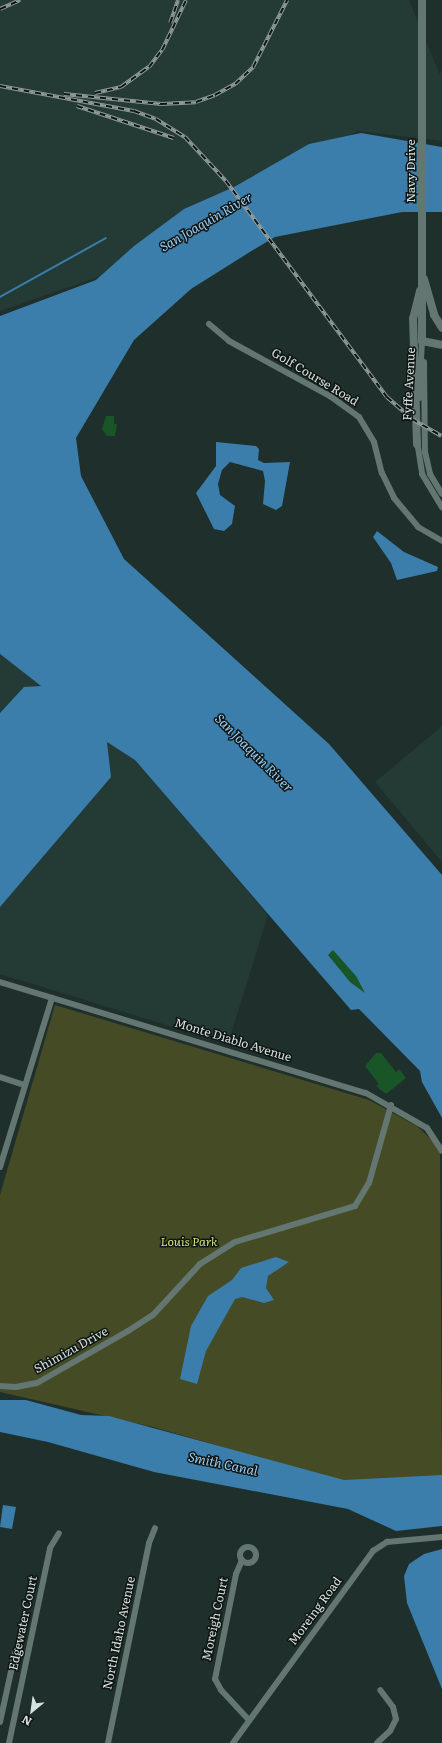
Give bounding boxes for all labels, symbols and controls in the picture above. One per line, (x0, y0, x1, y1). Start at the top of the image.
street label: Navy Drive (404, 139, 418, 203)
water label: San Joaquin River (157, 189, 255, 255)
street label: Golf Course Road (269, 345, 361, 409)
street label: Fyffe Avenue (400, 347, 418, 421)
water label: San Joaquin River (212, 711, 296, 795)
street label: Monte Diablo Avenue (173, 1015, 293, 1065)
park label: Louis Park (160, 1235, 218, 1249)
street label: Shimizu Drive (32, 1324, 110, 1376)
water label: Smith Canal (187, 1449, 259, 1479)
street label: Edgewater Court (6, 1574, 40, 1672)
street label: Moreing Road (285, 1574, 345, 1648)
street label: North Idaho Avenue (100, 1575, 138, 1691)
street label: Moreigh Court (199, 1576, 231, 1662)
north arrow (12, 1691, 52, 1731)
text: N (18, 1712, 34, 1731)

